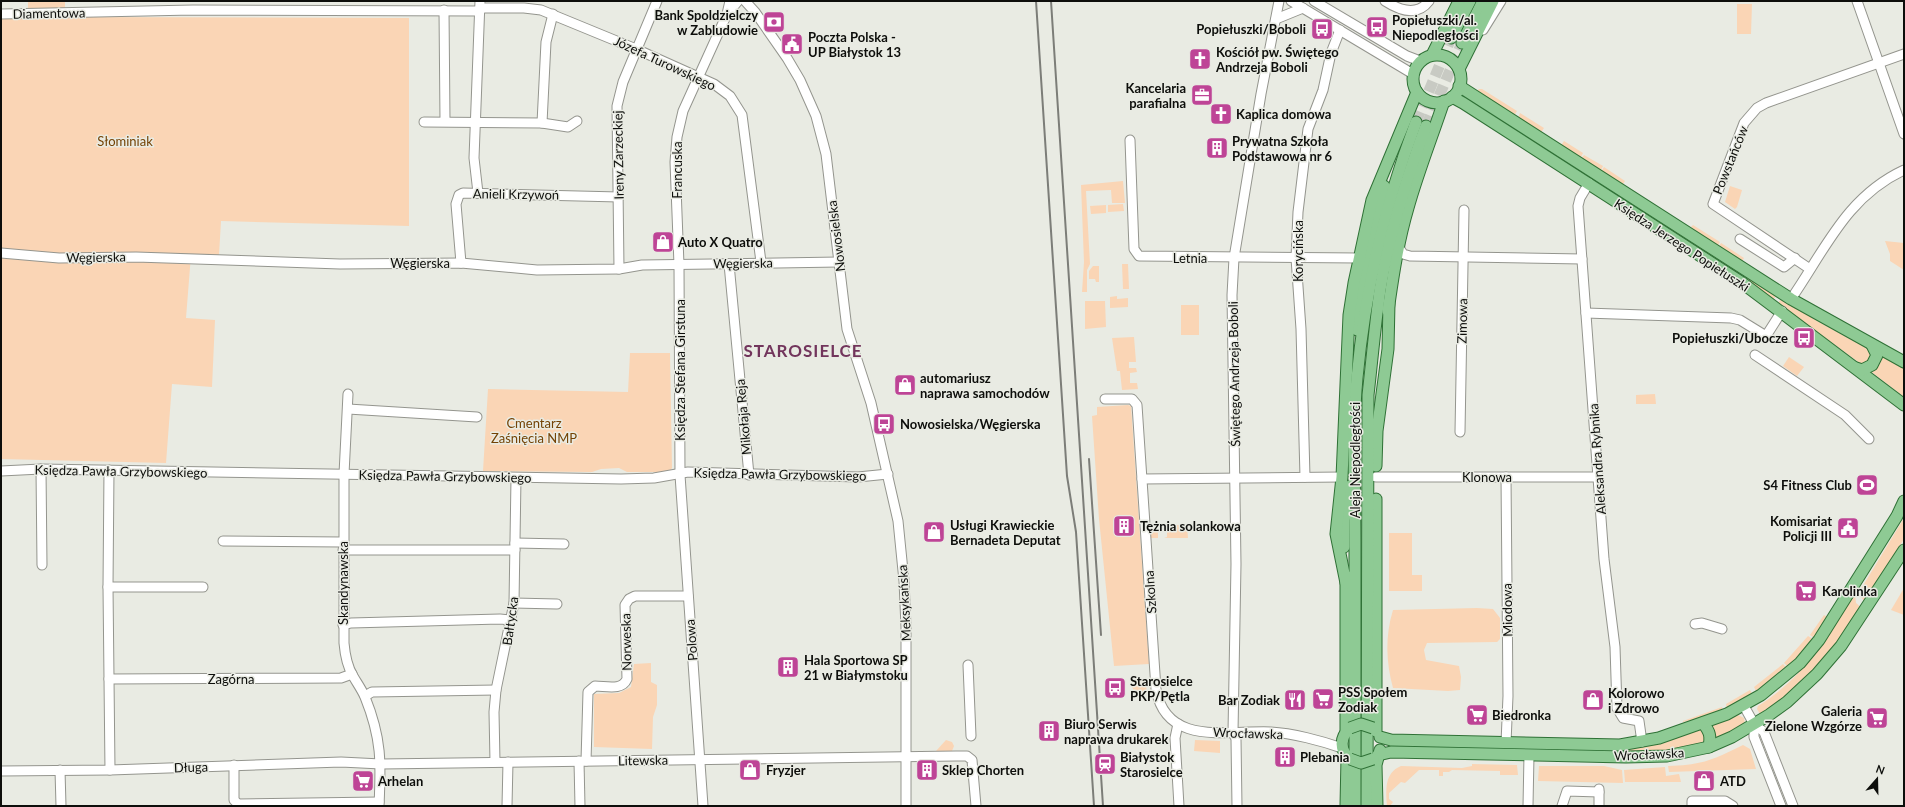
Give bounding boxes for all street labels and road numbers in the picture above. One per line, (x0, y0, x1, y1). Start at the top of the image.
street label: Diamentowa (13, 4, 85, 22)
street label: Józefa Turowskiego (611, 32, 719, 94)
street label: Ireny Zarzeckiej (609, 110, 627, 200)
street label: Powstańców (1709, 123, 1751, 197)
street label: Francuska (669, 141, 685, 199)
street label: Anieli Krzywoń (473, 185, 559, 203)
street label: Księdza Jerzego Popiełuszki (1611, 195, 1753, 295)
street label: Nowosielska (824, 199, 848, 273)
street label: Korycińska (1290, 220, 1306, 282)
street label: Węgierska (66, 248, 126, 266)
street label: Letnia (1173, 250, 1207, 266)
street label: Węgierska (713, 254, 773, 272)
street label: Węgierska (390, 255, 450, 271)
street label: Zimowa (1454, 298, 1470, 344)
street label: Księdza Stefana Girstuna (672, 299, 688, 441)
street label: Świętego Andrzeja Boboli (1225, 301, 1243, 447)
street label: Mikołaja Reja (732, 378, 754, 456)
street label: Aleja Niepodległości (1347, 402, 1363, 518)
street label: Aleksandra Rybnika (1585, 403, 1609, 515)
street label: Księdza Pawła Grzybowskiego (34, 461, 208, 481)
street label: Księdza Pawła Grzybowskiego (693, 464, 867, 484)
street label: Księdza Pawła Grzybowskiego (358, 466, 532, 486)
street label: Klonowa (1462, 469, 1512, 485)
street label: Skandynawska (335, 541, 351, 625)
street label: Meksykańska (894, 564, 914, 642)
street label: Szkolna (1141, 570, 1159, 614)
street label: Miodowa (1499, 583, 1515, 637)
street label: Bałtycka (499, 596, 521, 646)
street label: Norweska (617, 613, 635, 671)
street label: Polowa (682, 619, 700, 661)
street label: Zagórna (208, 671, 254, 687)
street label: Wrocławska (1213, 724, 1283, 742)
street label: Wrocławska (1614, 744, 1684, 764)
street label: Litewska (618, 752, 668, 768)
street label: Długa (174, 758, 208, 776)

